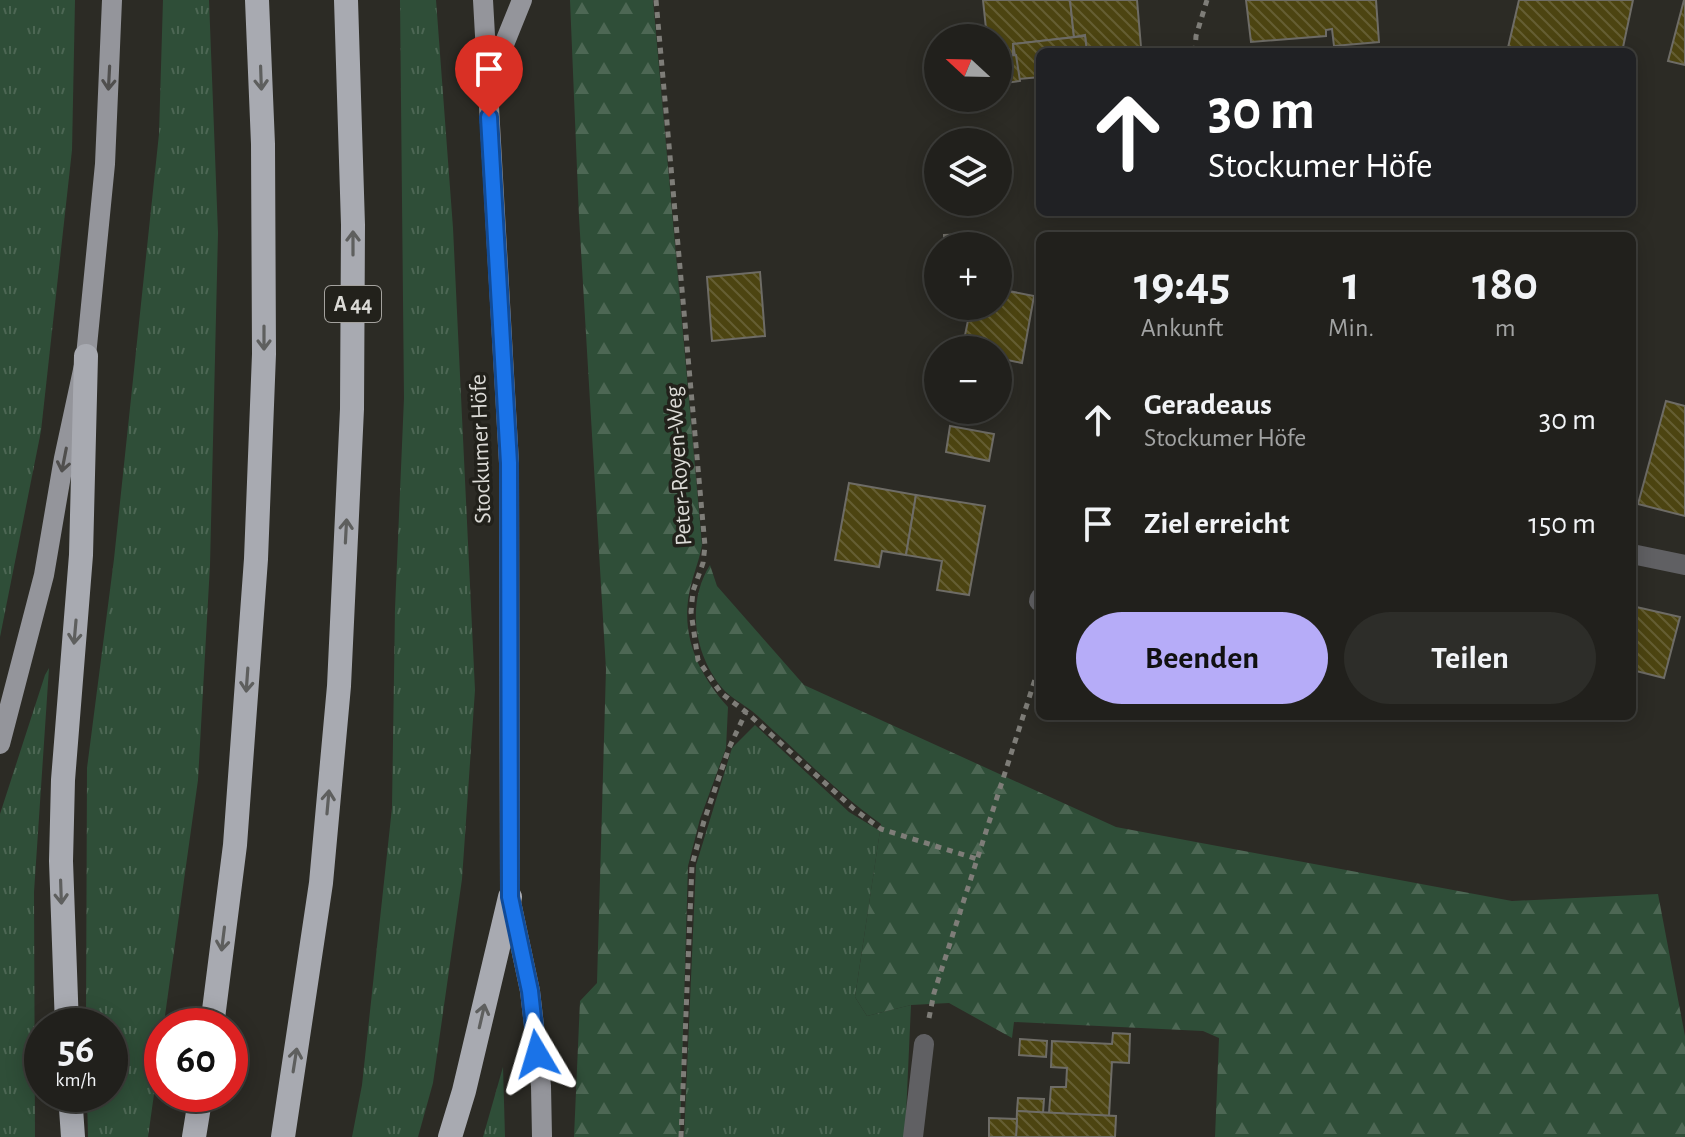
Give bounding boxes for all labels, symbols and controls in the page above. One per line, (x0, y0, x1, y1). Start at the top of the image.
north arrow (924, 24, 1012, 112)
map controls (924, 24, 1012, 424)
pin (455, 35, 523, 117)
icon: arrive (467, 47, 511, 91)
one-way arrow (101, 64, 116, 91)
one-way arrow (253, 64, 268, 91)
icon: ahead (1076, 80, 1180, 184)
text: 30 m (1208, 83, 1315, 139)
button: layers (924, 128, 1012, 216)
text: Stockumer Höfe (1208, 148, 1433, 184)
one-way arrow (345, 230, 361, 257)
button: + (924, 232, 1012, 320)
text: 19:45 (1134, 261, 1230, 309)
text: 1 (1343, 261, 1360, 309)
text: 180 (1472, 261, 1538, 309)
road number: A 44 (325, 286, 381, 322)
text: Ankunft (1141, 315, 1223, 341)
text: Min. (1328, 315, 1374, 341)
text: m (1495, 315, 1516, 341)
one-way arrow (256, 324, 272, 351)
button: − (924, 336, 1012, 424)
street label: Stockumer Höfe (466, 374, 496, 524)
street label: Peter-Royen-Weg (661, 385, 697, 547)
text: Geradeaus (1144, 390, 1272, 420)
icon: ahead (1076, 398, 1120, 442)
text: 30 m (1539, 405, 1596, 435)
text: Stockumer Höfe (1144, 425, 1306, 451)
one-way arrow (55, 447, 70, 472)
icon: arrive (1076, 502, 1120, 546)
text: Ziel erreicht (1144, 509, 1289, 539)
text: 150 m (1528, 509, 1596, 539)
one-way arrow (339, 518, 354, 545)
button: Beenden (1076, 612, 1328, 704)
button: Teilen (1344, 612, 1596, 704)
one-way arrow (67, 618, 82, 645)
one-way arrow (239, 666, 254, 693)
one-way arrow (321, 789, 336, 816)
one-way arrow (54, 878, 69, 905)
one-way arrow (215, 926, 230, 951)
one-way arrow (475, 1003, 490, 1029)
speed limit sign: 60 (144, 1008, 248, 1112)
position arrow (495, 1012, 579, 1096)
text: 56 (58, 1030, 94, 1070)
one-way arrow (288, 1048, 303, 1073)
text: km/h (55, 1070, 97, 1090)

